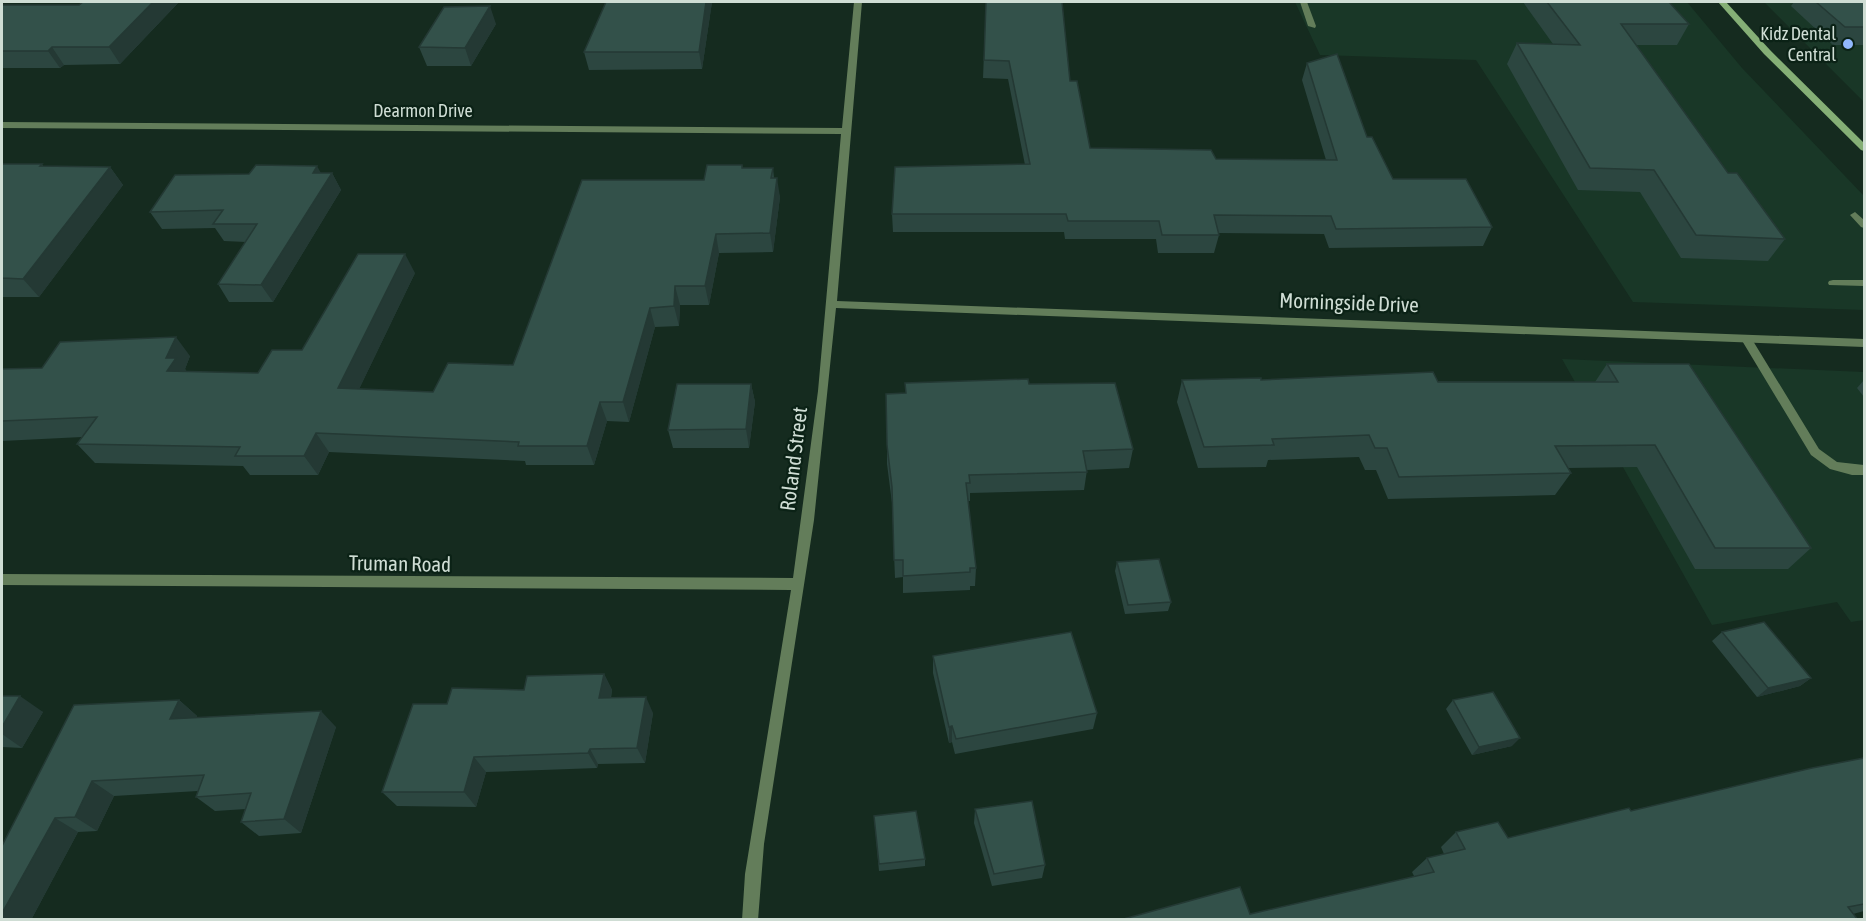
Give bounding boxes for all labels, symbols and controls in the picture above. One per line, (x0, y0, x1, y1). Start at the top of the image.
place label: Kidz Dental Central (1760, 23, 1836, 65)
marker: Kidz Dental Central (1841, 37, 1855, 51)
street label: Dearmon Drive (373, 100, 473, 121)
street label: Morningside Drive (1279, 288, 1419, 316)
street label: Roland Street (775, 405, 811, 512)
street label: Truman Road (349, 550, 451, 576)

